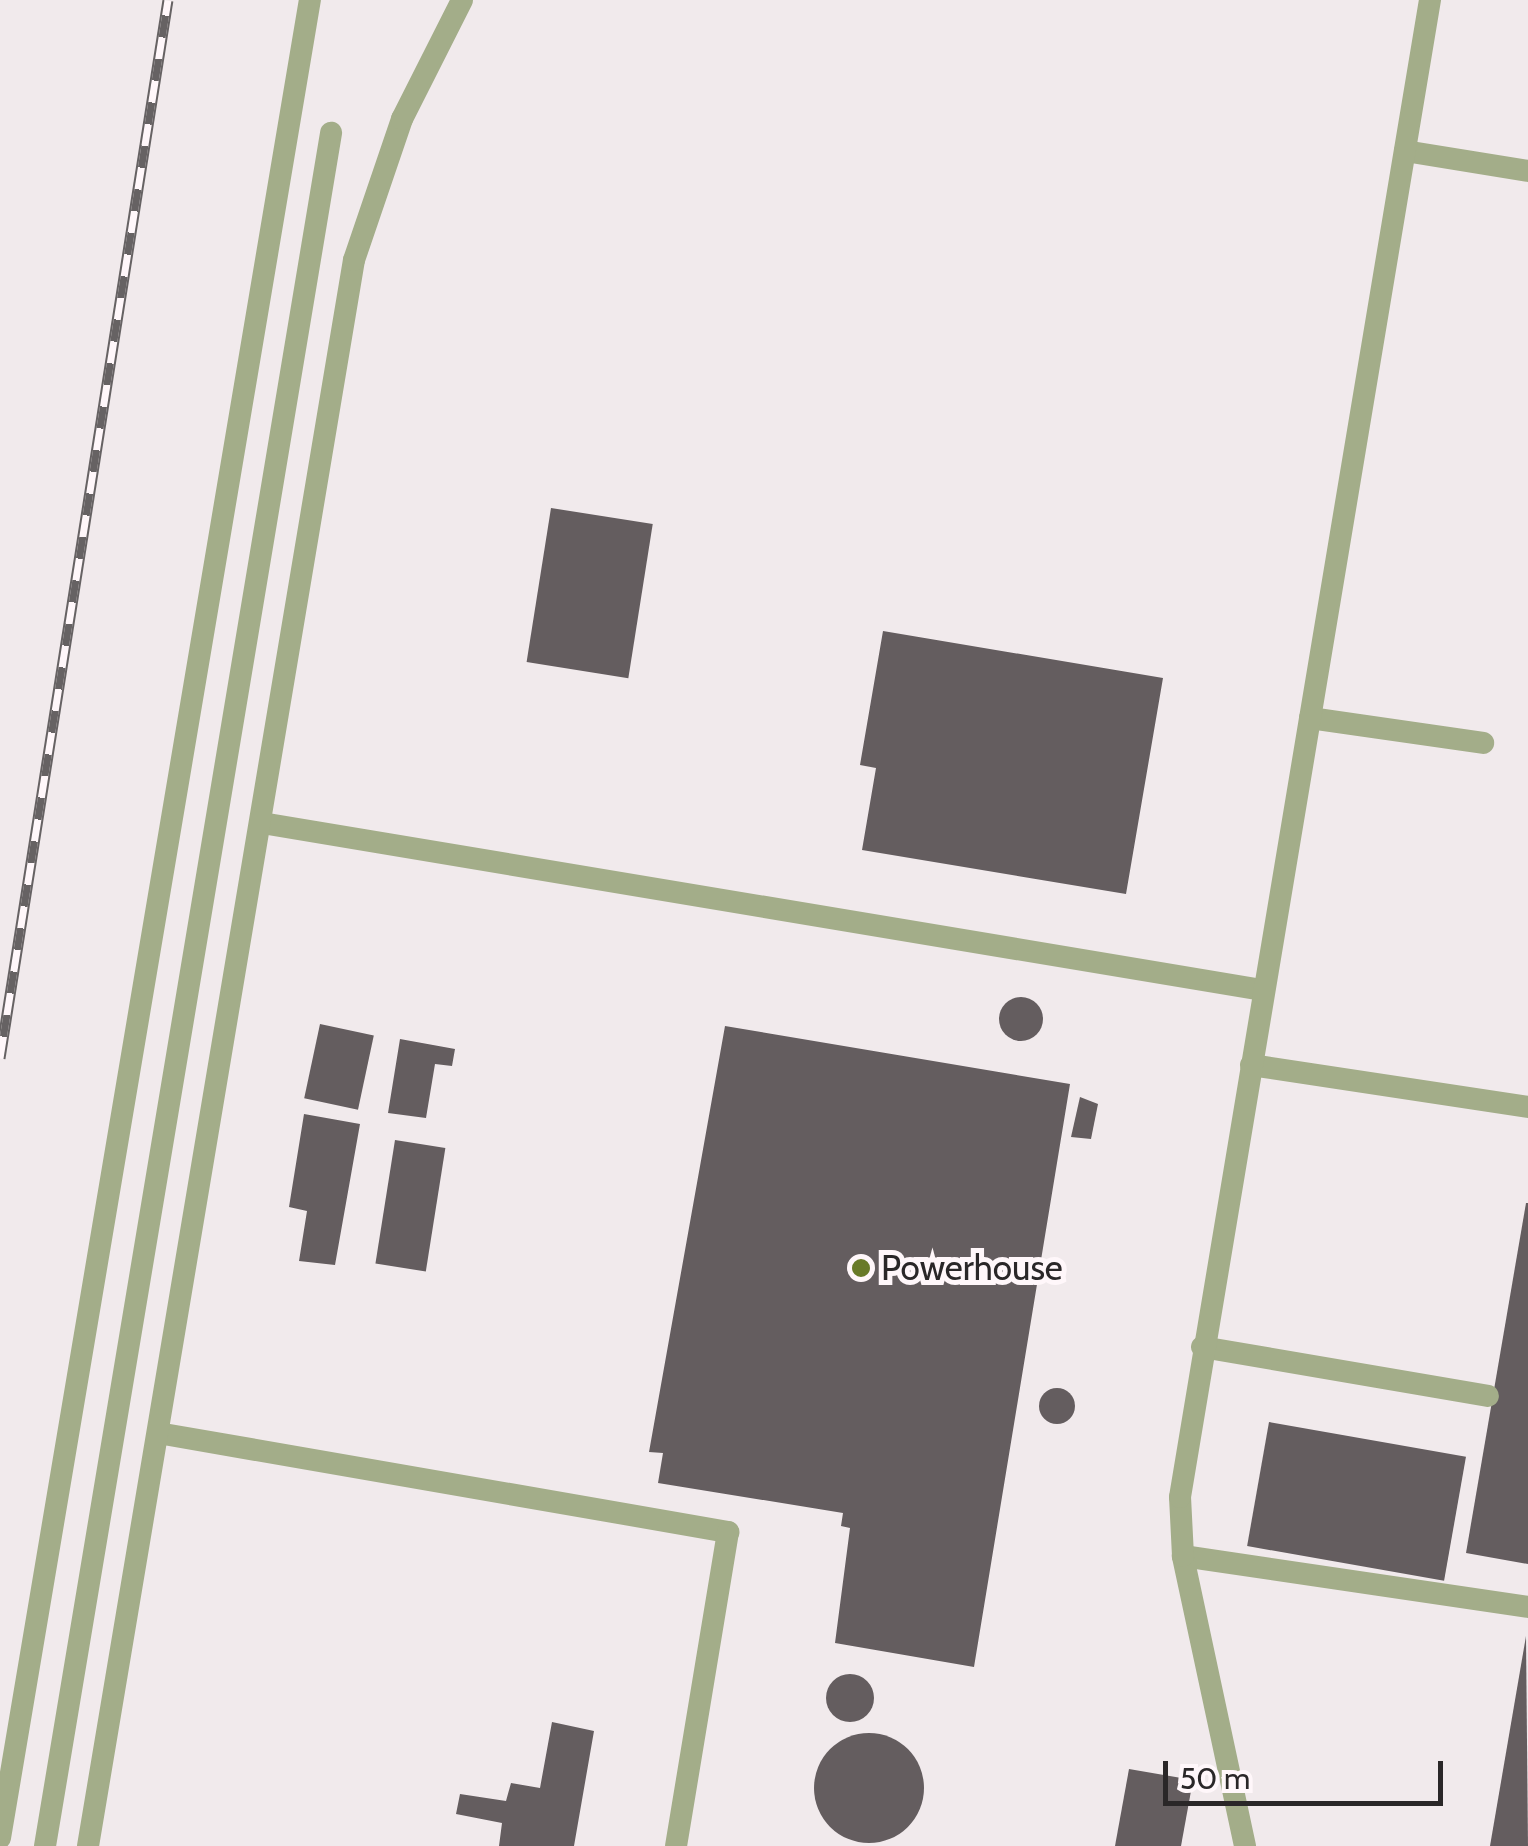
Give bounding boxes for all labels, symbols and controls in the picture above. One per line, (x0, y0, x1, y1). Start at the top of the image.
place label: Powerhouse (881, 1247, 1063, 1289)
marker: Powerhouse (850, 1257, 872, 1279)
scale bar (1168, 1741, 1448, 1803)
text: 50 m (1180, 1760, 1250, 1797)

